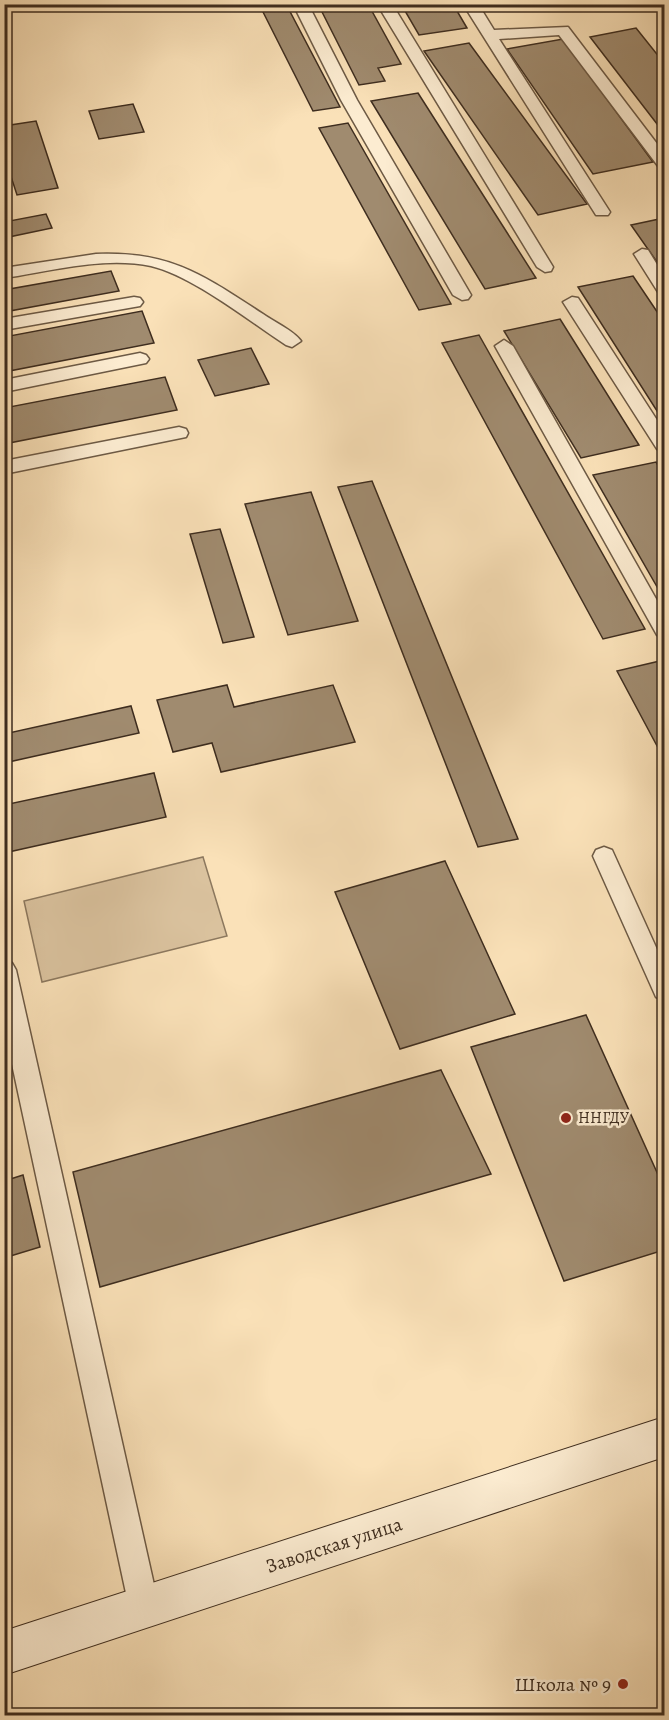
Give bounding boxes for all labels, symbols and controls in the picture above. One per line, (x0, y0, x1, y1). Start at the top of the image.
place label: ННГДУ (578, 1107, 630, 1129)
marker: ННГДУ (559, 1111, 573, 1125)
street label: Заводская улица (262, 1510, 406, 1580)
place label: Школа № 9 (515, 1671, 611, 1698)
marker: Школа № 9 (616, 1677, 630, 1691)

